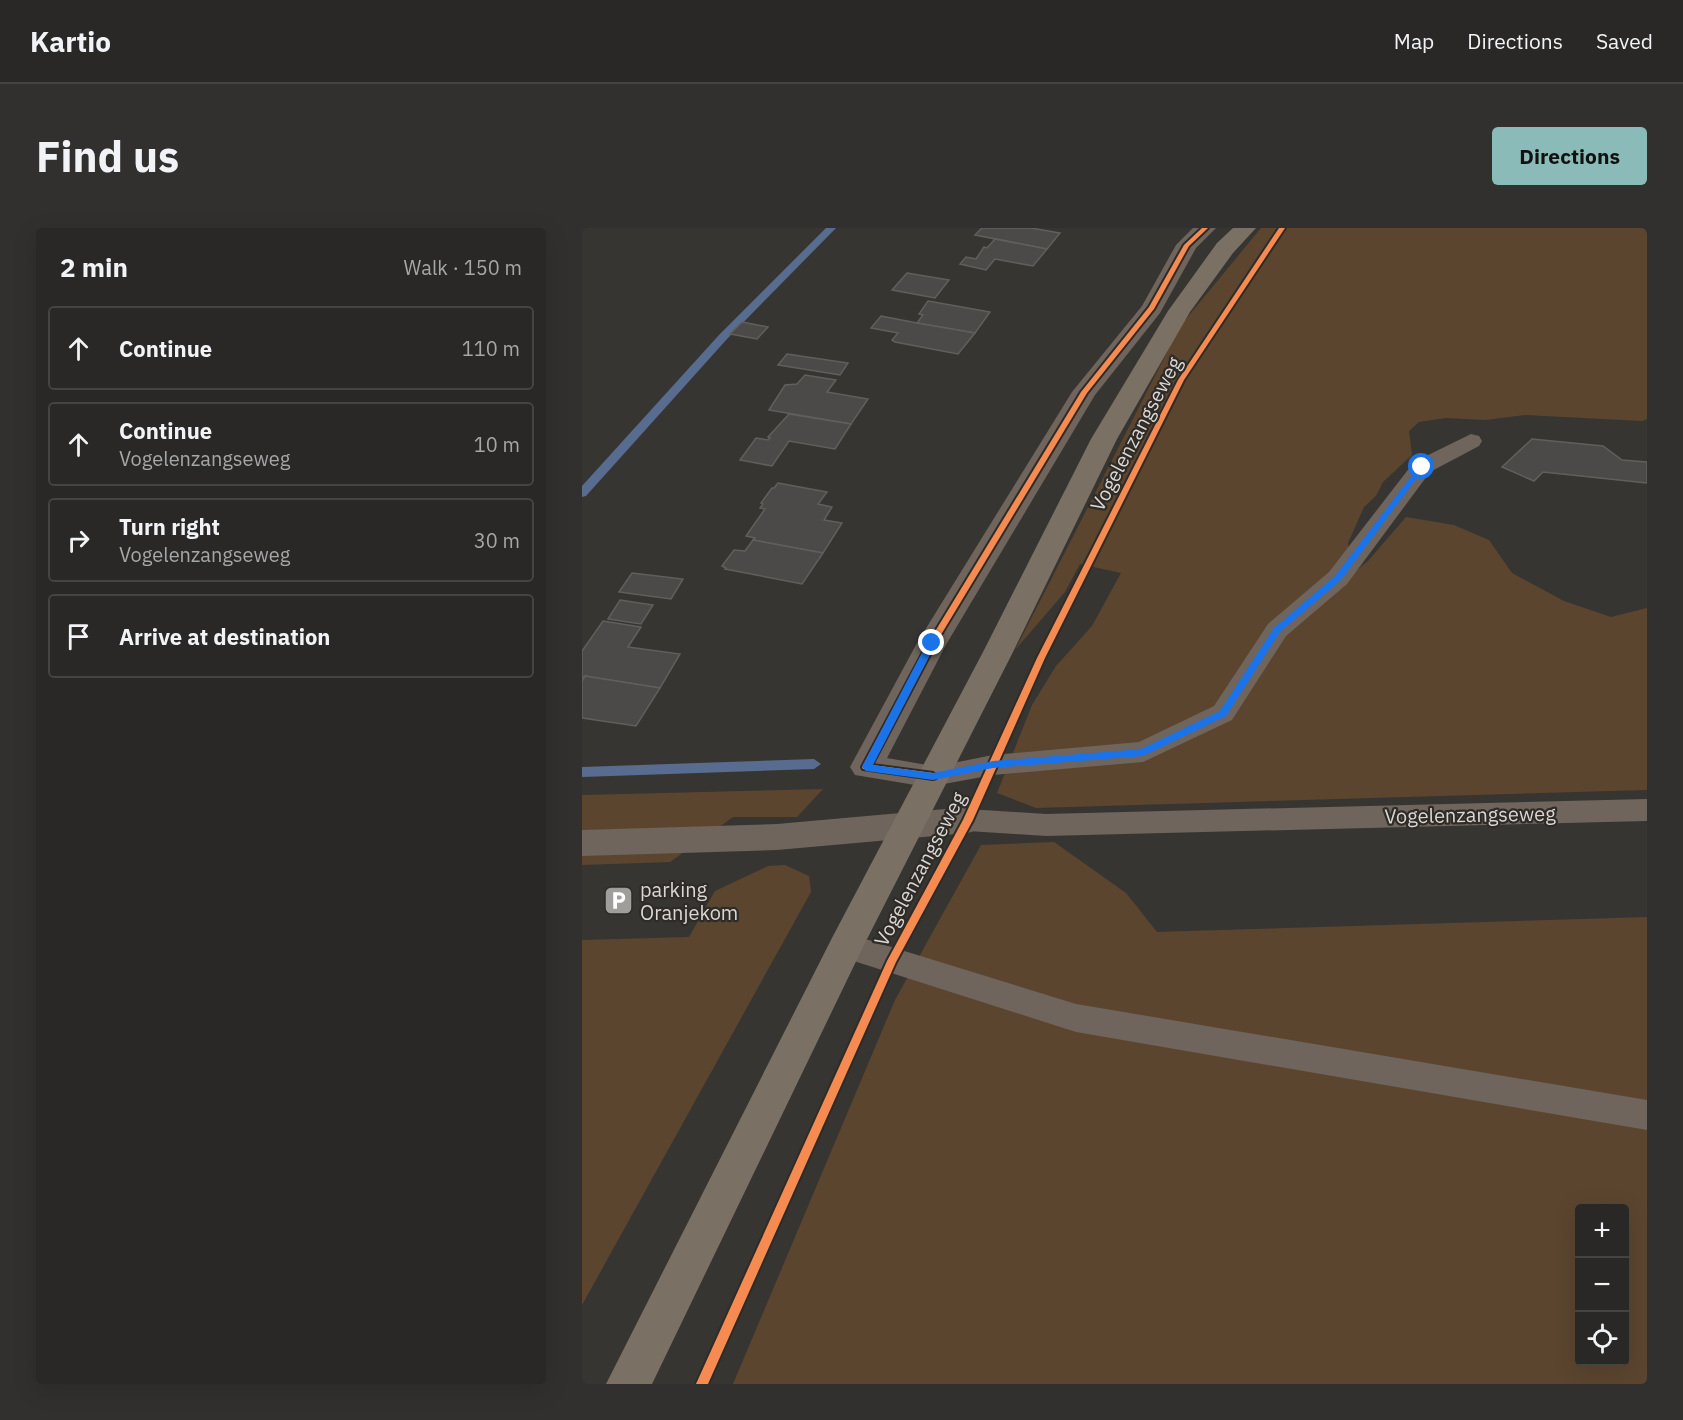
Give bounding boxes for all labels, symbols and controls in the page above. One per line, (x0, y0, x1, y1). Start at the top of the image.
text: Kartio (30, 23, 111, 60)
text: Map (1394, 27, 1434, 55)
text: Directions (1467, 27, 1563, 55)
text: Saved (1596, 27, 1653, 55)
button: Directions (1492, 127, 1647, 185)
text: Find us (36, 129, 179, 184)
text: 2 min (60, 250, 128, 284)
text: Walk · 150 m (404, 254, 522, 281)
icon: ahead (62, 332, 95, 365)
text: Continue (119, 334, 212, 363)
text: 110 m (462, 335, 520, 362)
street label: Vogelenzangseweg (1083, 351, 1188, 516)
text: Continue (119, 416, 212, 445)
icon: ahead (62, 428, 95, 461)
text: 10 m (474, 431, 520, 458)
text: Vogelenzangseweg (119, 445, 290, 472)
route start (1408, 453, 1434, 479)
text: Turn right (119, 512, 220, 541)
icon: right (62, 524, 95, 557)
text: 30 m (474, 527, 520, 554)
text: Vogelenzangseweg (119, 541, 290, 568)
icon: arrive (62, 620, 95, 653)
text: Arrive at destination (119, 622, 330, 651)
route end (918, 629, 944, 655)
street label: Vogelenzangseweg (867, 786, 972, 951)
street label: Vogelenzangseweg (1384, 799, 1556, 829)
place label: parking Oranjekom (640, 876, 738, 926)
parking icon: parking Oranjekom (603, 885, 635, 917)
map controls (1575, 1204, 1629, 1366)
button: + (1575, 1204, 1629, 1258)
button: − (1575, 1258, 1629, 1312)
button: locate (1575, 1312, 1629, 1366)

